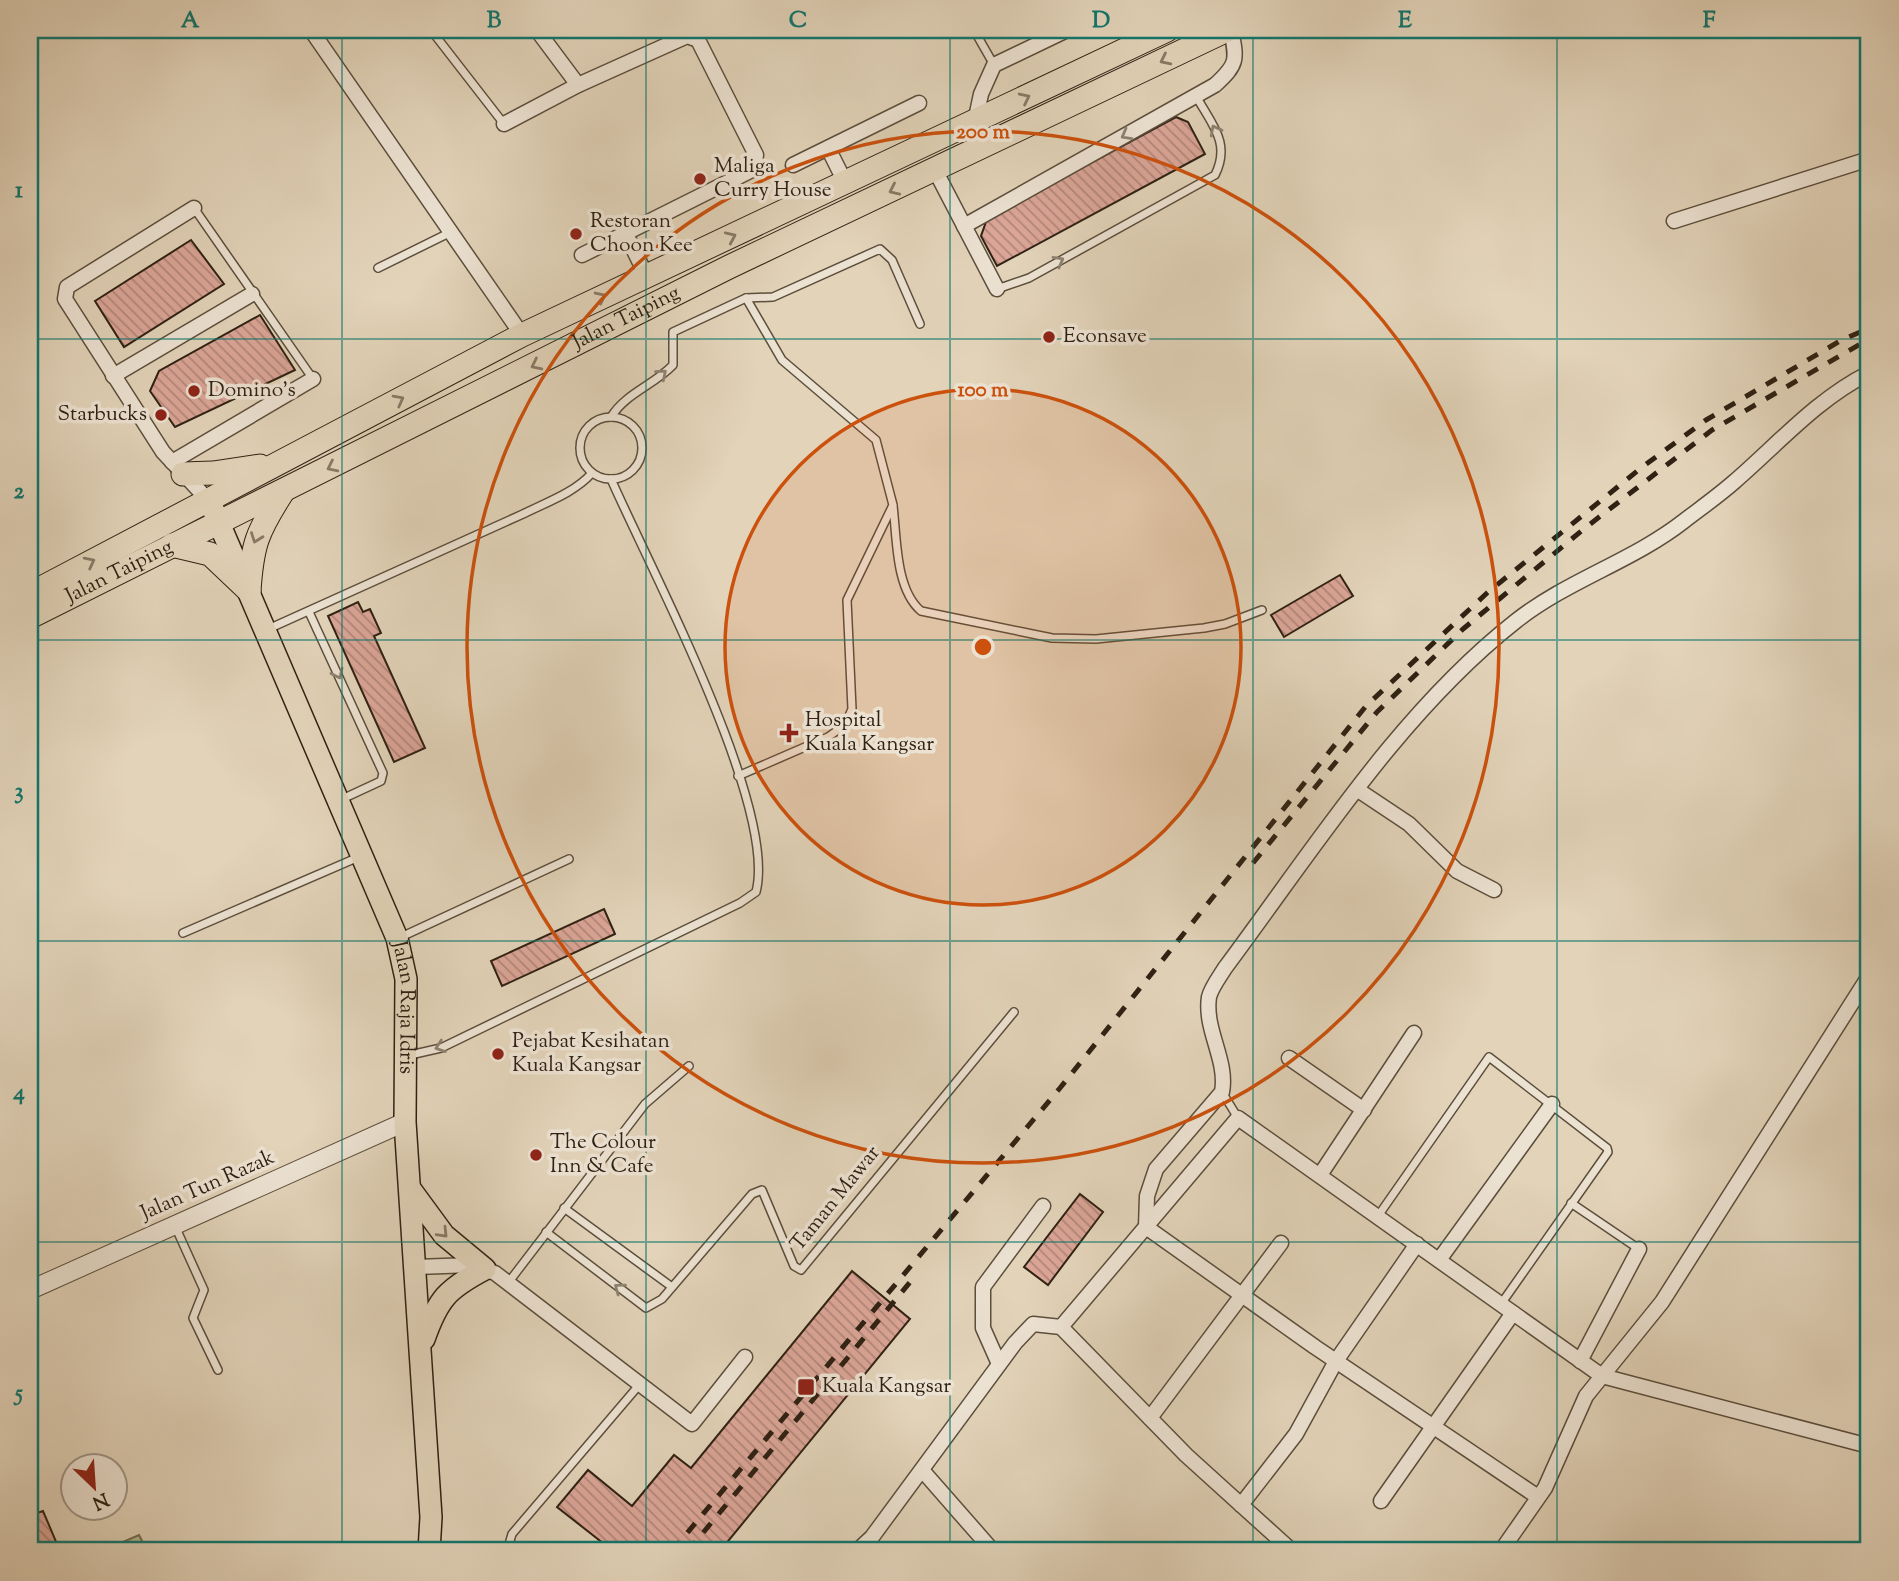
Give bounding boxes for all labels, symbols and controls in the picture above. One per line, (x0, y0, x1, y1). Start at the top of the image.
text: A (181, 5, 200, 38)
text: B (487, 5, 502, 38)
text: C (789, 5, 807, 38)
text: D (1092, 5, 1110, 38)
text: E (1398, 5, 1412, 38)
text: F (1703, 5, 1716, 38)
one-way arrow (1160, 51, 1172, 65)
one-way arrow (1018, 92, 1030, 106)
text: 200 m (956, 118, 1011, 148)
one-way arrow (1209, 125, 1223, 137)
one-way arrow (1121, 127, 1133, 140)
place label: Maliga Curry House (714, 152, 832, 206)
marker: Maliga Curry House (692, 171, 708, 187)
text: 1 (15, 175, 23, 208)
one-way arrow (889, 181, 901, 195)
place label: Restoran Choon Kee (590, 207, 693, 261)
marker: Restoran Choon Kee (568, 226, 584, 242)
one-way arrow (723, 231, 736, 245)
one-way arrow (1051, 256, 1064, 269)
street label: Jalan Taiping (567, 279, 685, 358)
one-way arrow (594, 291, 606, 305)
place label: Econsave (1063, 322, 1147, 352)
marker: Econsave (1041, 329, 1057, 345)
one-way arrow (531, 357, 543, 371)
one-way arrow (654, 370, 667, 382)
place label: Domino's (208, 376, 296, 406)
text: 100 m (958, 376, 1009, 406)
marker: Domino's (186, 383, 202, 399)
one-way arrow (392, 395, 404, 409)
place label: Starbucks (58, 400, 147, 430)
marker: Starbucks (153, 407, 169, 423)
one-way arrow (327, 458, 339, 472)
text: 2 (14, 476, 25, 509)
one-way arrow (251, 531, 265, 543)
street label: Jalan Taiping (60, 533, 178, 612)
one-way arrow (83, 557, 95, 571)
centre of rings (971, 635, 995, 659)
one-way arrow (330, 667, 344, 679)
place label: Hospital Kuala Kangsar (805, 706, 934, 760)
marker: Hospital Kuala Kangsar (779, 723, 799, 743)
text: 3 (14, 776, 24, 809)
street label: Jalan Raja Idris (383, 937, 422, 1074)
place label: Pejabat Kesihatan Kuala Kangsar (512, 1027, 670, 1081)
one-way arrow (435, 1039, 447, 1053)
marker: Pejabat Kesihatan Kuala Kangsar (490, 1046, 506, 1062)
text: 4 (12, 1077, 25, 1110)
place label: The Colour Inn & Cafe (550, 1128, 656, 1182)
street label: Taman Mawar (784, 1140, 888, 1258)
street label: Jalan Tun Razak (135, 1143, 280, 1229)
marker: The Colour Inn & Cafe (528, 1147, 544, 1163)
one-way arrow (434, 1225, 447, 1238)
one-way arrow (614, 1283, 627, 1296)
place label: Kuala Kangsar (822, 1372, 951, 1402)
marker: Kuala Kangsar (796, 1377, 816, 1397)
text: 5 (13, 1378, 23, 1411)
north arrow (60, 1452, 130, 1522)
text: N (88, 1485, 113, 1516)

